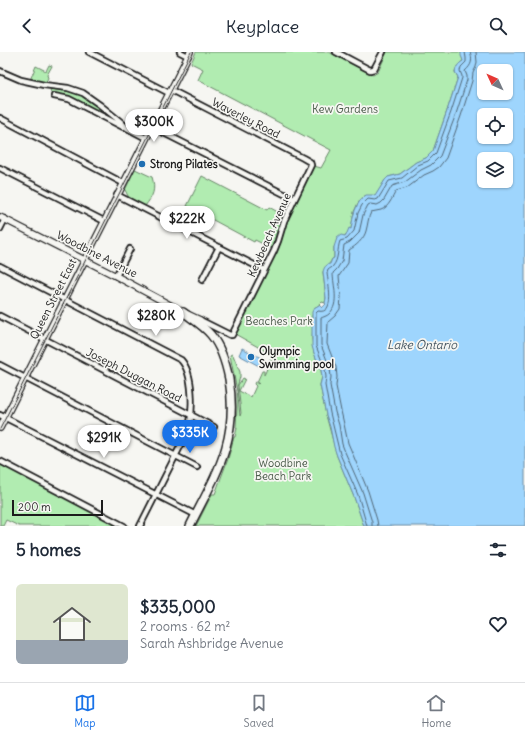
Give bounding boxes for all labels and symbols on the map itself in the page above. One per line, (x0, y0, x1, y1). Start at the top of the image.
north arrow (477, 64, 513, 100)
street label: Waverley Road (210, 95, 283, 141)
park label: Kew Gardens (312, 102, 378, 116)
pin: $300K (126, 109, 182, 143)
place label: Strong Pilates (150, 157, 218, 172)
marker: Strong Pilates (137, 159, 147, 169)
street label: Kewbeach Avenue (244, 191, 294, 279)
pin: $222K (159, 206, 215, 240)
street label: Woodbine Avenue (54, 228, 140, 280)
street label: Queen Street East (27, 256, 80, 342)
pin: $280K (128, 303, 184, 337)
park label: Beaches Park (245, 314, 313, 328)
water label: Lake Ontario (387, 337, 458, 352)
place label: Olympic Swimming pool (259, 344, 334, 372)
street label: Joseph Duggan Road (84, 345, 185, 405)
marker: Olympic Swimming pool (246, 352, 256, 362)
pin: $335K (162, 420, 218, 454)
pin: $291K (76, 425, 132, 459)
park label: Woodbine Beach Park (255, 456, 312, 483)
scale bar (12, 498, 103, 517)

